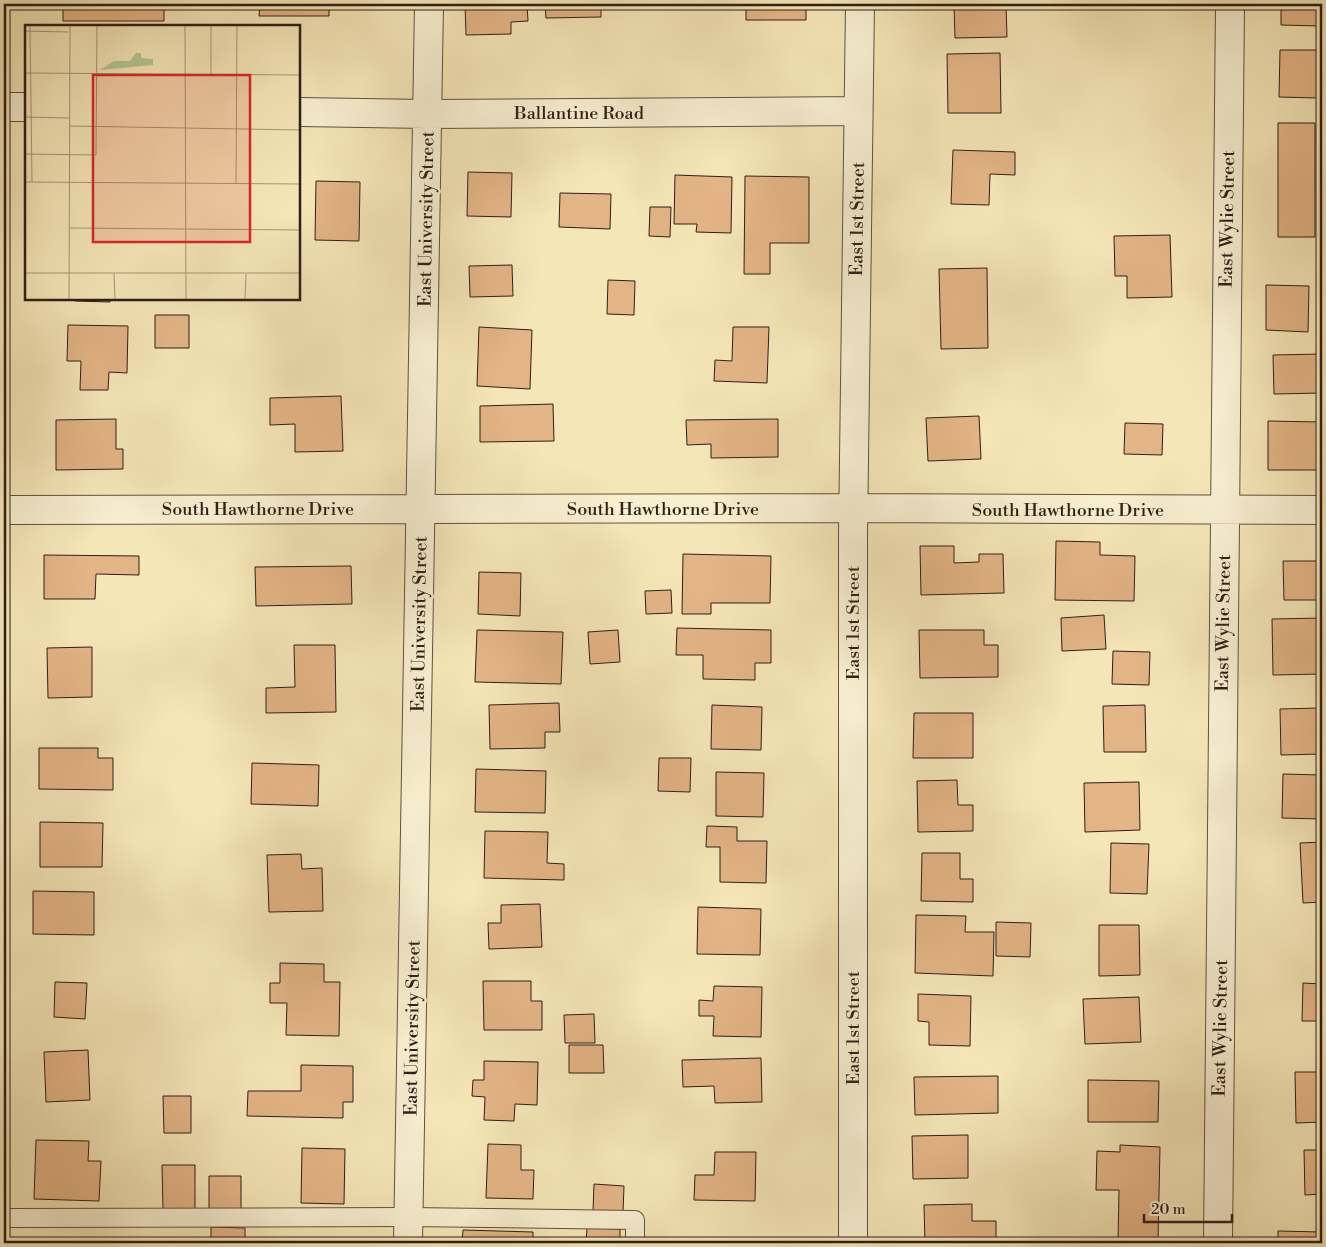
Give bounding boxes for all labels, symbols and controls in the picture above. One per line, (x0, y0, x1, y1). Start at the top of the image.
inset map (25, 25, 300, 300)
street label: Ballantine Road (513, 102, 645, 125)
street label: East University Street (413, 130, 440, 307)
street label: East Wylie Street (1215, 150, 1240, 288)
street label: East 1st Street (845, 161, 870, 276)
street label: South Hawthorne Drive (162, 498, 354, 521)
street label: South Hawthorne Drive (567, 498, 759, 521)
street label: South Hawthorne Drive (972, 499, 1164, 522)
street label: East University Street (406, 535, 433, 712)
street label: East Wylie Street (1211, 554, 1236, 692)
street label: East 1st Street (842, 565, 865, 680)
street label: East University Street (399, 939, 426, 1116)
street label: East Wylie Street (1208, 959, 1233, 1097)
street label: East 1st Street (842, 970, 865, 1085)
scale bar (1144, 1192, 1231, 1224)
text: 20 m (1151, 1200, 1186, 1219)

